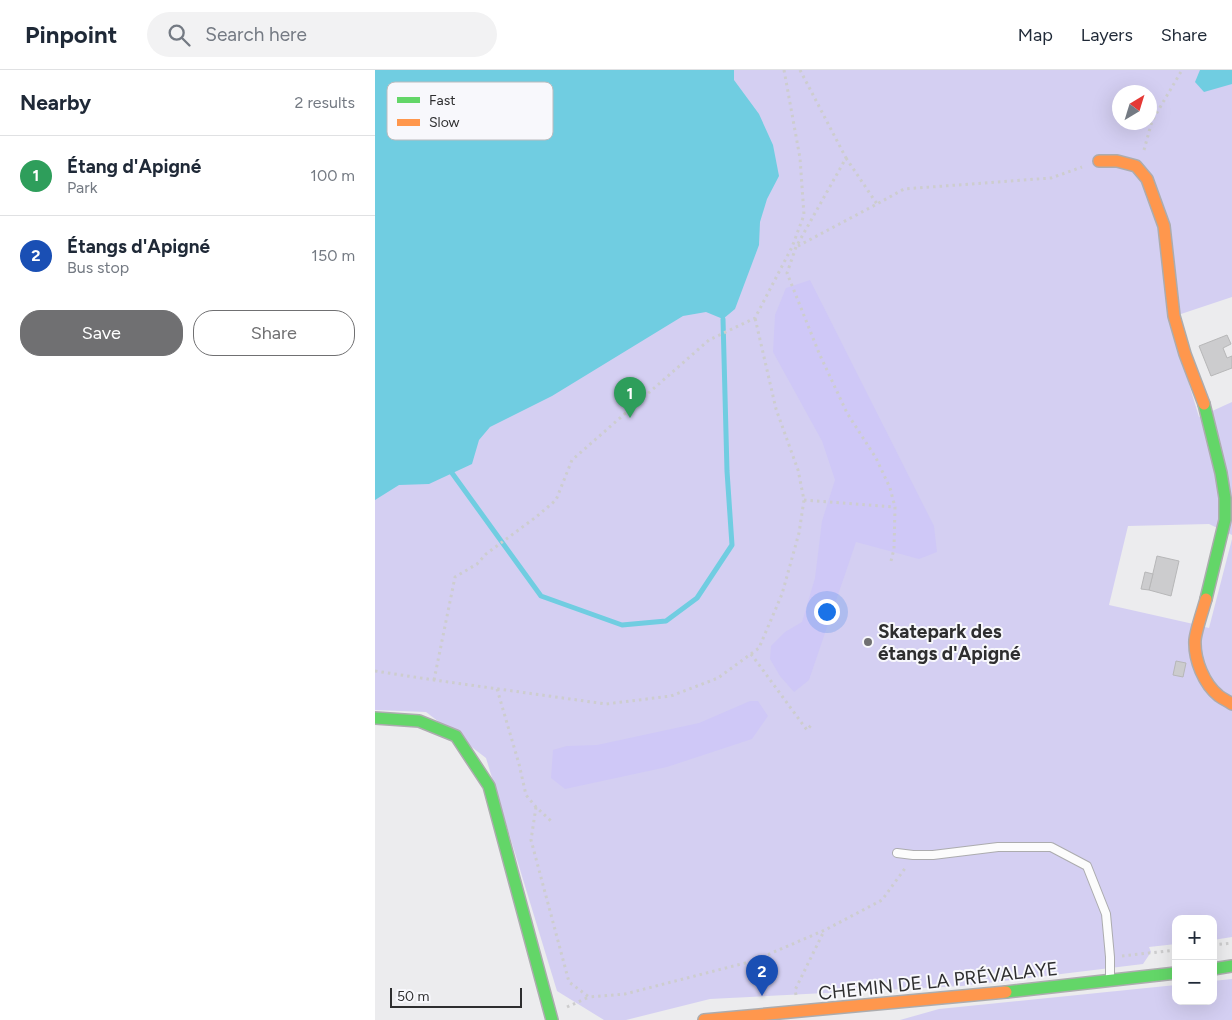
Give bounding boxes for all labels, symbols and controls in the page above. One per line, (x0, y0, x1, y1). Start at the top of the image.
search box (147, 12, 497, 57)
text: Pinpoint (25, 20, 117, 49)
icon: search (165, 21, 193, 49)
text: Search here (205, 23, 307, 46)
text: Map (1018, 24, 1053, 46)
text: Layers (1081, 24, 1133, 46)
text: Share (1161, 24, 1207, 46)
legend (387, 82, 553, 140)
north arrow (1112, 85, 1157, 130)
text: Nearby (20, 90, 91, 115)
text: Fast (429, 92, 455, 109)
text: 2 results (295, 93, 355, 112)
text: Slow (429, 114, 460, 131)
text: Étang d'Apigné (67, 155, 201, 178)
text: 1 (33, 166, 39, 185)
text: 100 m (310, 166, 355, 185)
text: Park (67, 178, 97, 197)
text: Étangs d'Apigné (67, 235, 210, 258)
text: 2 (31, 246, 41, 265)
text: 150 m (311, 246, 355, 265)
text: Bus stop (67, 258, 129, 277)
button: Save (20, 310, 183, 356)
button: Share (193, 310, 355, 356)
pin: 1 (614, 377, 646, 418)
your location (814, 599, 840, 625)
place label: Skatepark des étangs d'Apigné (878, 620, 1021, 665)
marker: Skatepark des étangs d'Apigné (862, 636, 874, 648)
map controls (1172, 915, 1217, 1005)
button: + (1172, 915, 1217, 960)
pin: 2 (746, 955, 778, 996)
street label: CHEMIN DE LA PRÉVALAYE (817, 957, 1059, 1005)
button: − (1172, 960, 1217, 1005)
scale bar (390, 985, 523, 1008)
text: 50 m (397, 988, 429, 1005)

